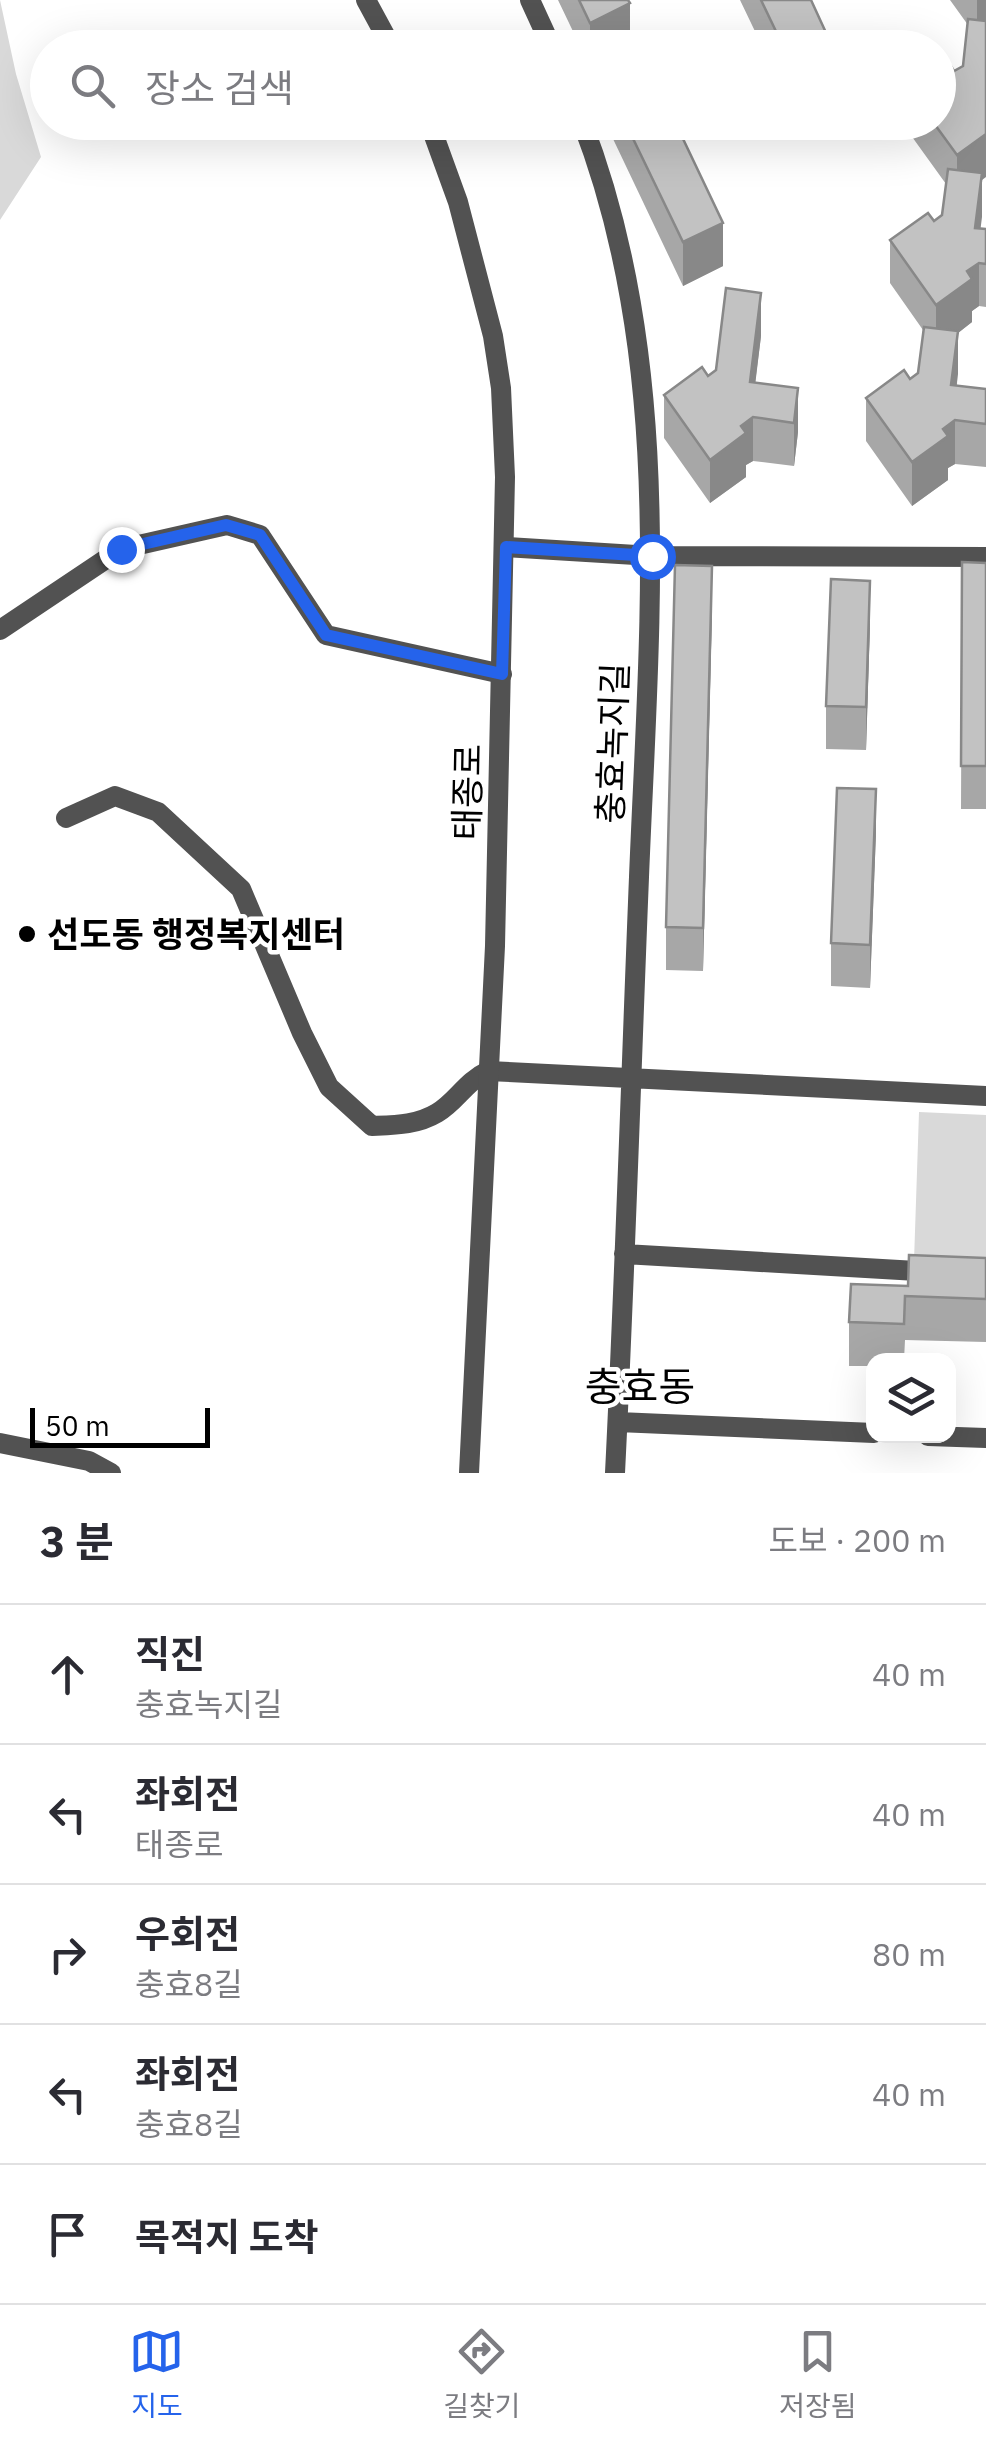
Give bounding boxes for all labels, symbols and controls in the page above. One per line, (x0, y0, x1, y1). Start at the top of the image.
search box (30, 30, 956, 140)
icon: search (65, 58, 120, 113)
text: 장소 검색 (145, 63, 294, 112)
route end (99, 527, 145, 573)
route start (630, 534, 676, 580)
street label: 충효녹지길 (586, 662, 638, 824)
street label: 태종로 (443, 743, 491, 841)
place label: 선도동 행정복지센터 (47, 911, 345, 957)
marker: 선도동 행정복지센터 (16, 923, 38, 945)
map controls (866, 1353, 956, 1443)
button: layers (866, 1353, 956, 1443)
district label: 충효동 (585, 1360, 695, 1412)
scale bar (30, 1403, 210, 1448)
text: 50 m (45, 1407, 110, 1444)
text: 3 분 (40, 1514, 114, 1569)
text: 도보 · 200 m (768, 1519, 946, 1561)
text: 직진 (135, 1629, 205, 1678)
icon: ahead (40, 1647, 95, 1702)
text: 40 m (872, 1653, 946, 1695)
text: 충효녹지길 (135, 1683, 282, 1725)
text: 좌회전 (135, 1769, 240, 1818)
icon: left (40, 1787, 95, 1842)
text: 40 m (872, 1793, 946, 1835)
text: 태종로 (135, 1823, 223, 1865)
text: 우회전 (135, 1909, 240, 1958)
icon: right (40, 1927, 95, 1982)
text: 80 m (872, 1933, 946, 1975)
text: 충효8길 (135, 1963, 243, 2005)
text: 좌회전 (135, 2049, 240, 2098)
icon: left (40, 2067, 95, 2122)
text: 40 m (872, 2073, 946, 2115)
text: 충효8길 (135, 2103, 243, 2145)
icon: arrive (40, 2207, 95, 2262)
text: 목적지 도착 (135, 2212, 319, 2261)
tab: 지도 (129, 2324, 184, 2424)
tab: 길찾기 (443, 2324, 521, 2424)
tab: 저장됨 (779, 2324, 857, 2424)

